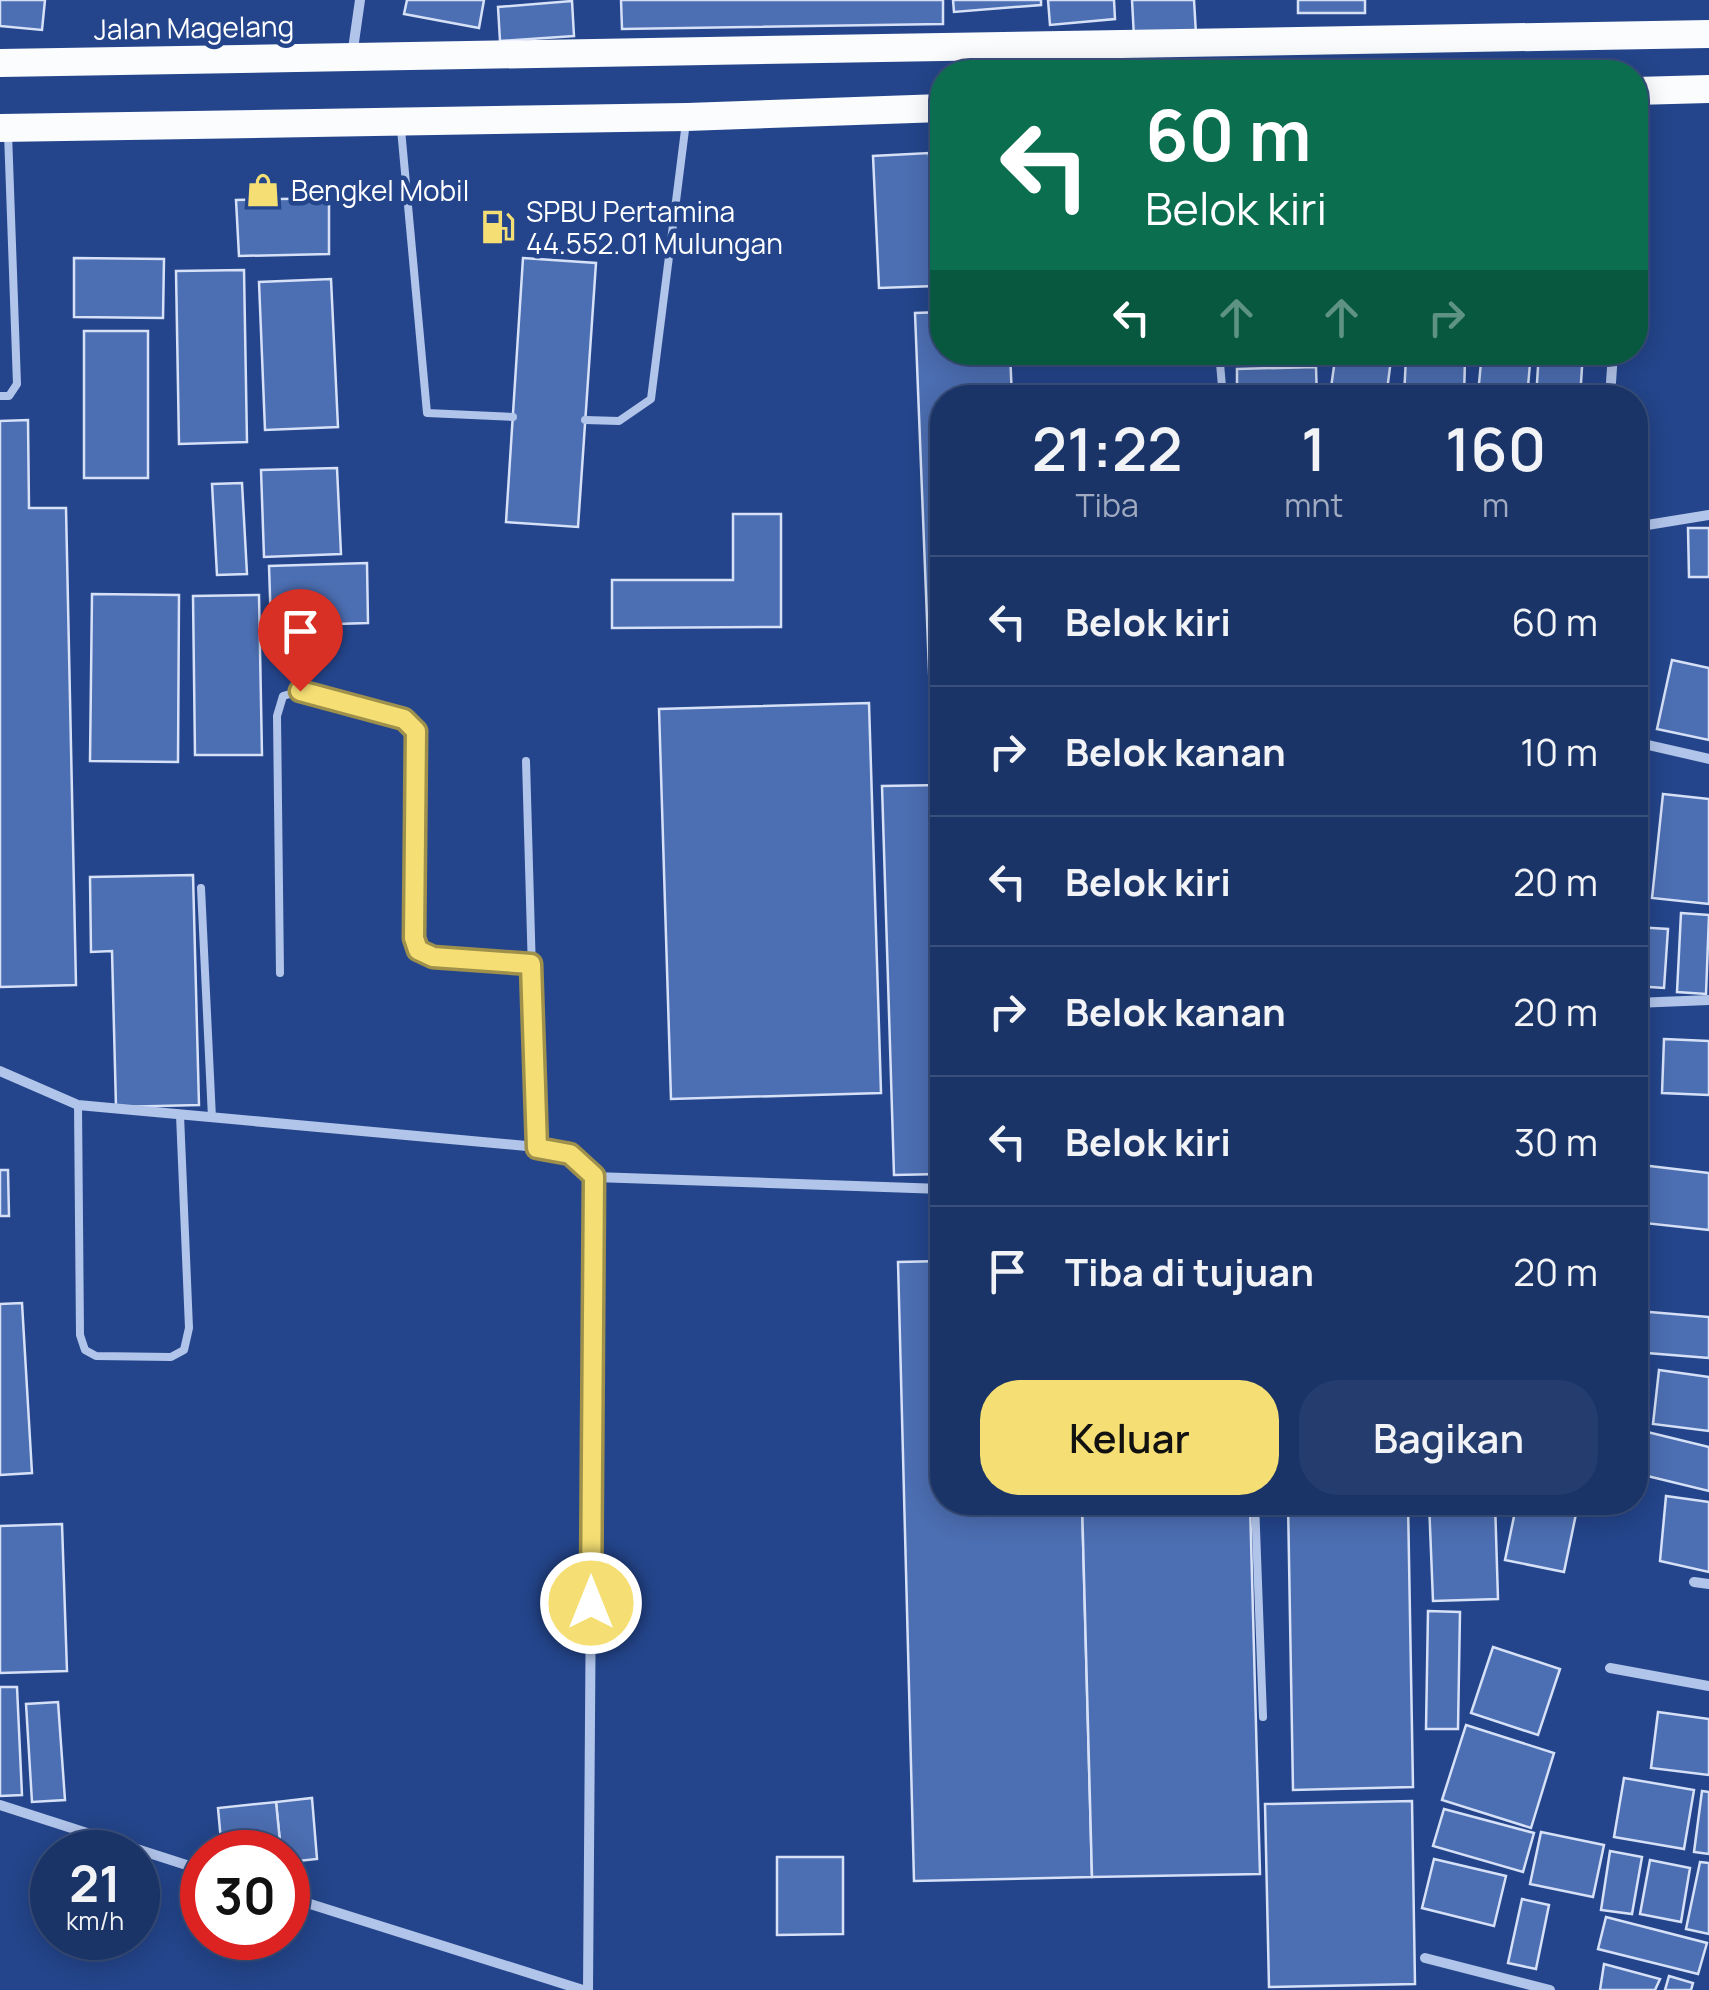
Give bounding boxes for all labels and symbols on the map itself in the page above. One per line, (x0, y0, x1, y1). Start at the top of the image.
street label: Jalan Magelang (94, 6, 294, 48)
shop icon: Bengkel Mobil (244, 171, 282, 209)
place label: Bengkel Mobil (291, 171, 469, 209)
place label: SPBU Pertamina 44.552.01 Mulungan (526, 192, 783, 262)
fuel station icon: SPBU Pertamina 44.552.01 Mulungan (479, 208, 517, 246)
pin (258, 589, 343, 692)
position arrow (539, 1551, 643, 1655)
speed limit sign: 30 (180, 1830, 310, 1960)

